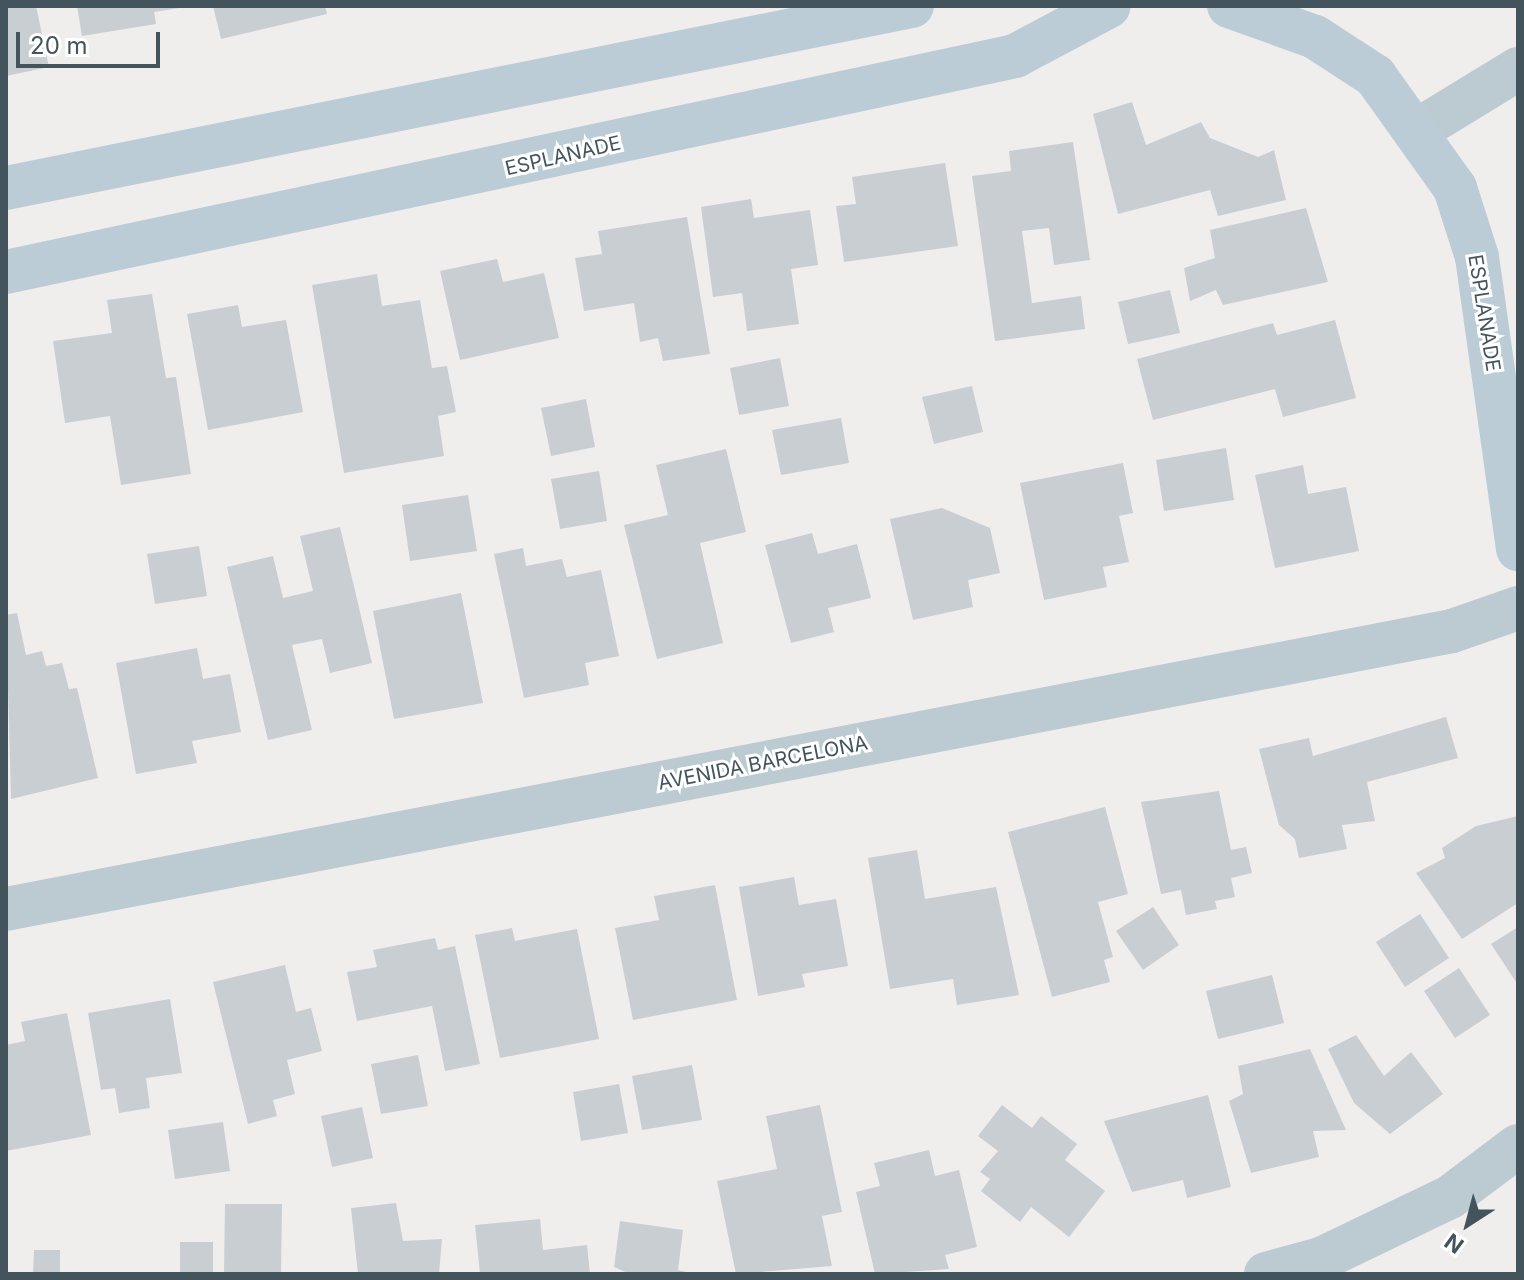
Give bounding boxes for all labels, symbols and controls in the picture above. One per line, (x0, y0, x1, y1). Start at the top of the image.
scale bar (20, 16, 164, 66)
text: 20 m (30, 31, 88, 60)
street label: ESPLANADE (503, 131, 623, 181)
street label: ESPLANADE (1463, 253, 1505, 373)
street label: AVENIDA BARCELONA (656, 731, 870, 795)
north arrow (1428, 1184, 1508, 1264)
text: N (1439, 1228, 1468, 1259)

